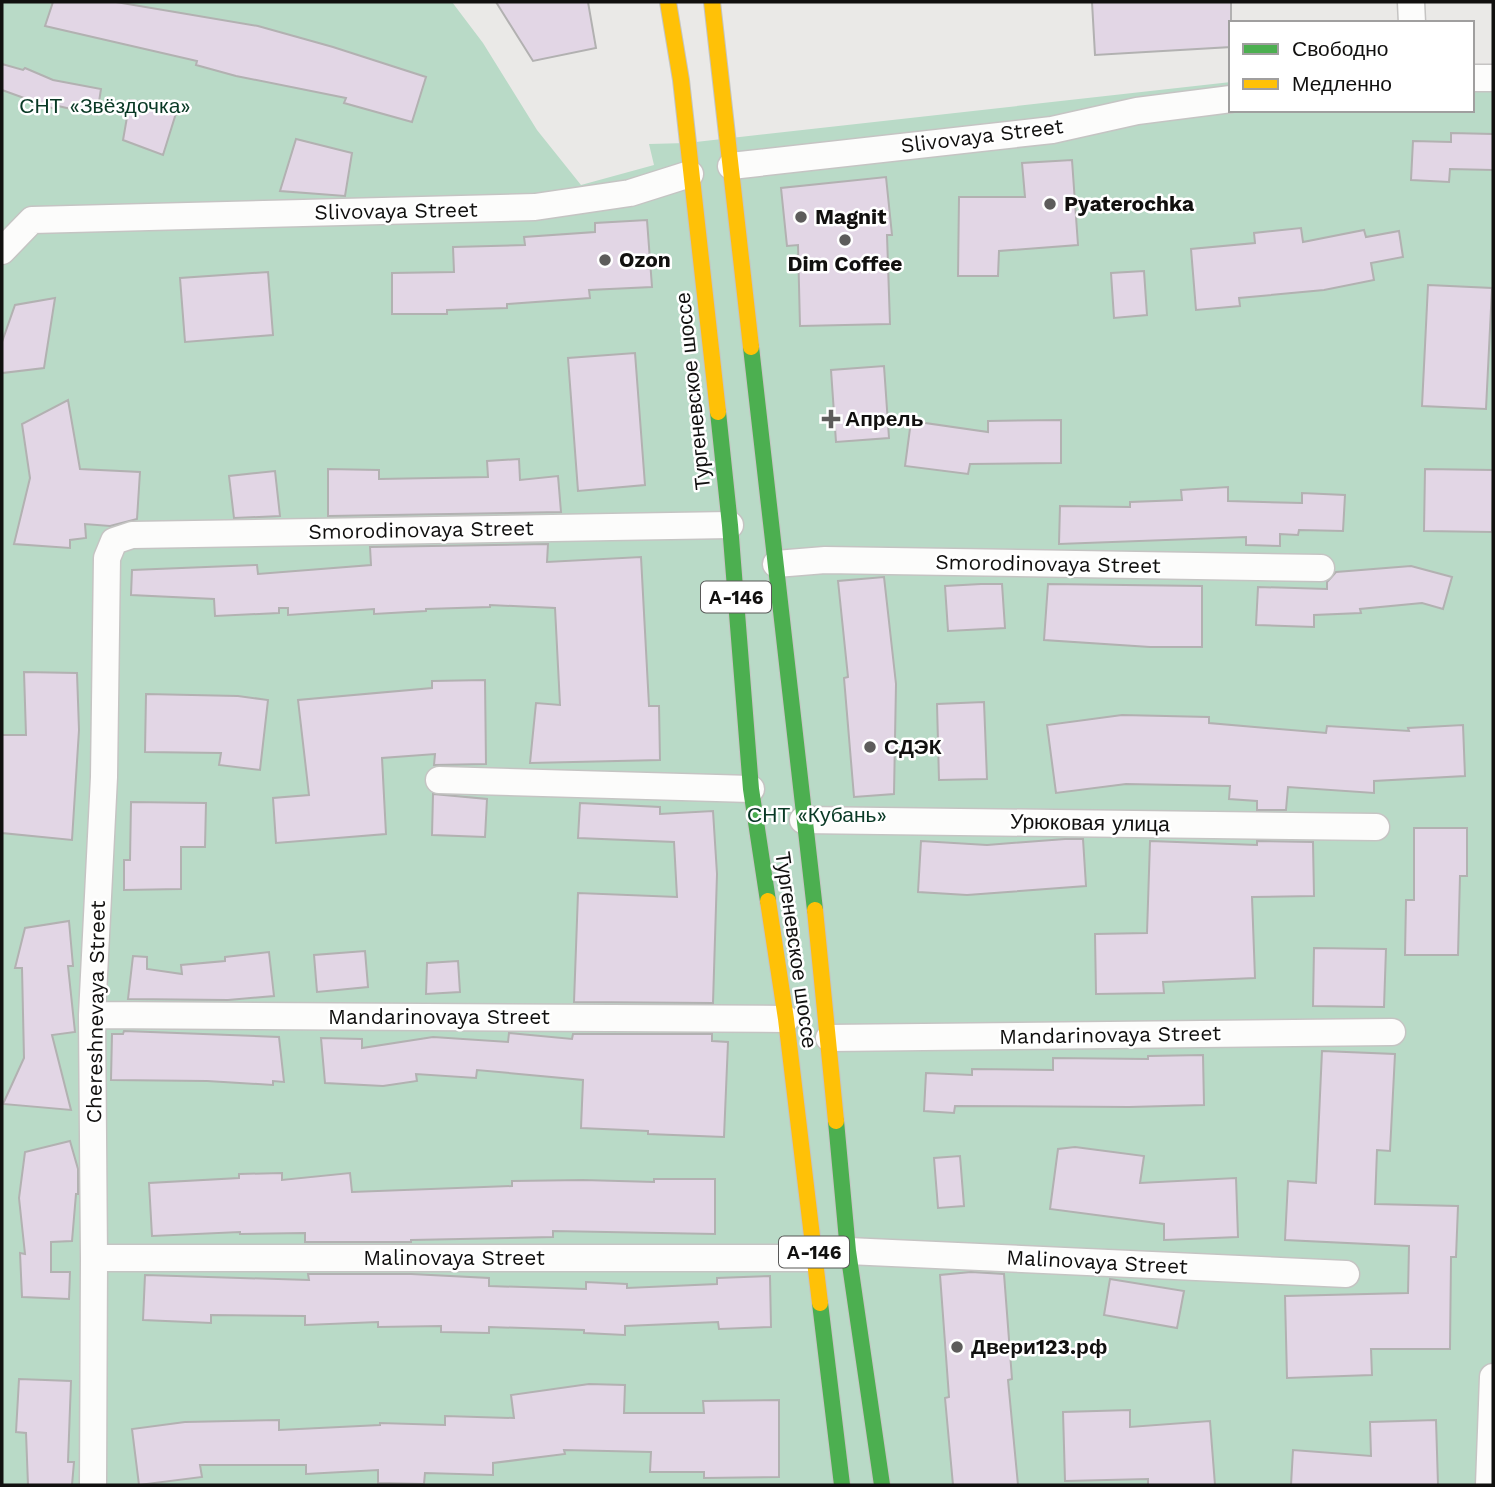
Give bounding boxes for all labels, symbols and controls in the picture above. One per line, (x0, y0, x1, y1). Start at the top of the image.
legend (1229, 21, 1474, 112)
text: Свободно (1292, 36, 1389, 61)
text: Медленно (1292, 71, 1392, 96)
park label: СНТ «Звёздочка» (19, 93, 191, 118)
street label: Slivovaya Street (899, 113, 1065, 158)
place label: Pyaterochka (1064, 191, 1195, 216)
marker: Pyaterochka (1042, 196, 1058, 212)
street label: Slivovaya Street (314, 197, 478, 224)
place label: Magnit (815, 204, 886, 229)
marker: Magnit (793, 209, 809, 225)
marker: Dim Coffee (837, 232, 853, 248)
place label: Ozon (619, 247, 671, 272)
place label: Dim Coffee (787, 251, 903, 276)
marker: Ozon (597, 252, 613, 268)
street label: Тургеневское шоссе (670, 291, 715, 491)
place label: Апрель (845, 406, 924, 431)
marker: Апрель (823, 411, 839, 427)
street label: Smorodinovaya Street (308, 515, 534, 544)
street label: Smorodinovaya Street (935, 549, 1161, 578)
road number: А-146 (701, 582, 771, 612)
place label: СДЭК (884, 734, 942, 759)
marker: СДЭК (862, 739, 878, 755)
park label: СНТ «Кубань» (747, 802, 887, 827)
street label: Урюковая улица (1010, 809, 1170, 836)
street label: Тургеневское шоссе (770, 850, 823, 1050)
street label: Chereshnevaya Street (81, 900, 110, 1124)
street label: Mandarinovaya Street (328, 1004, 550, 1029)
street label: Mandarinovaya Street (999, 1020, 1221, 1049)
road number: А-146 (779, 1236, 849, 1268)
street label: Malinovaya Street (1006, 1244, 1189, 1279)
street label: Malinovaya Street (363, 1245, 545, 1270)
place label: Двери123.рф (971, 1334, 1107, 1359)
marker: Двери123.рф (949, 1339, 965, 1355)

